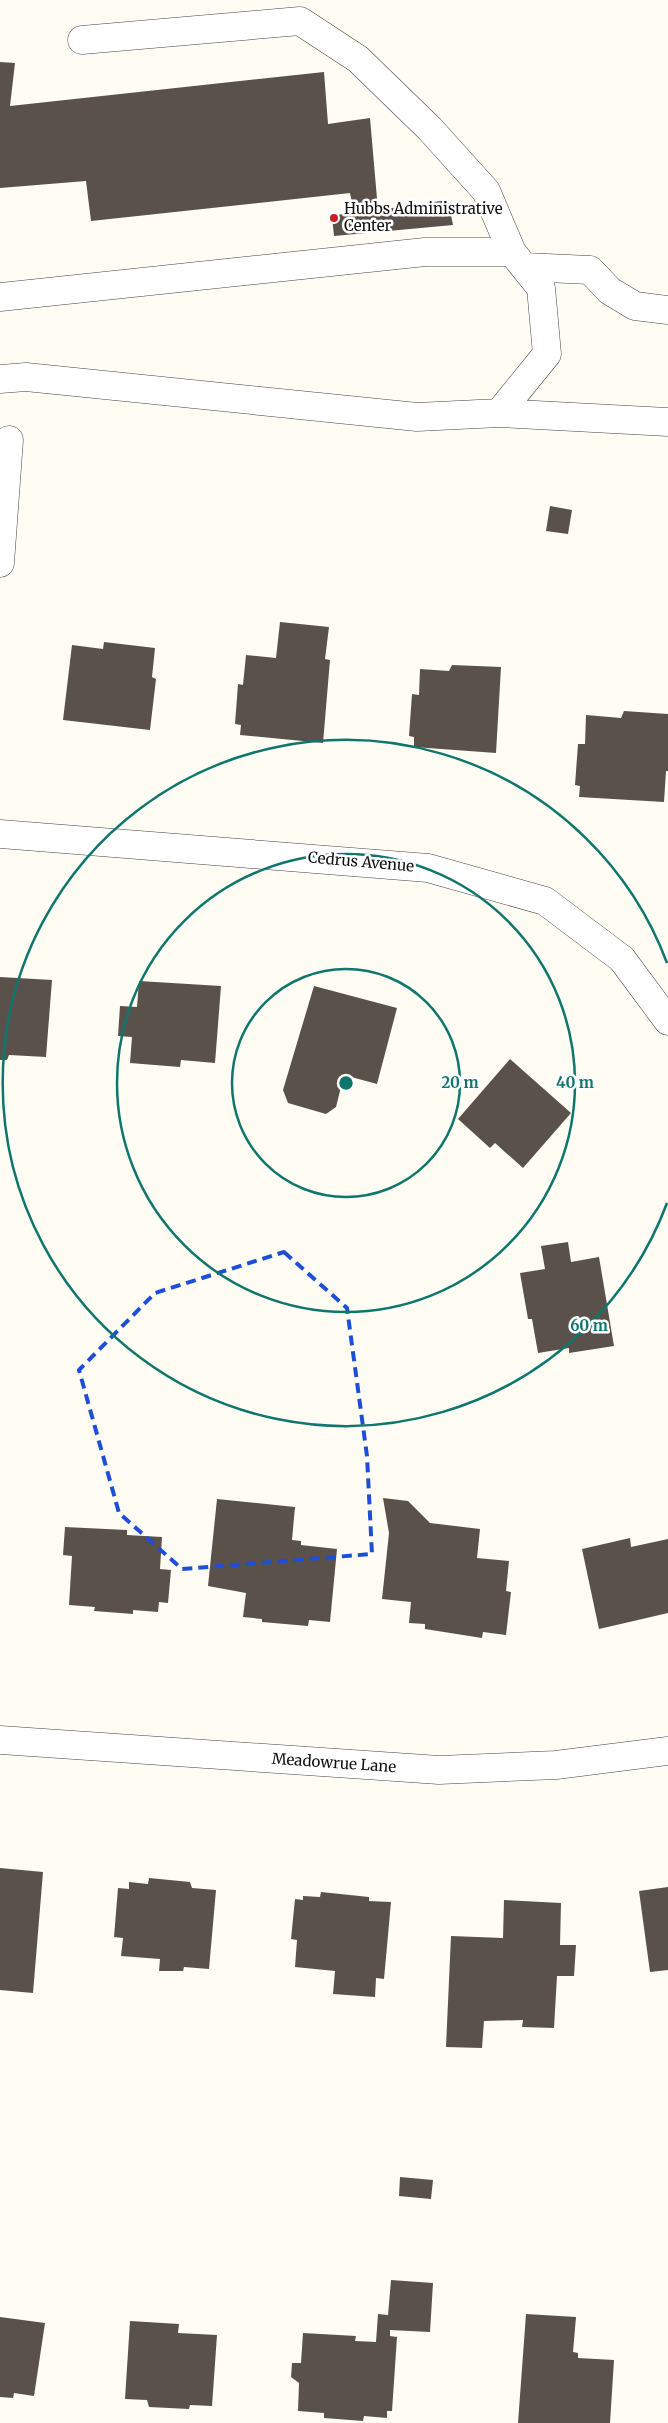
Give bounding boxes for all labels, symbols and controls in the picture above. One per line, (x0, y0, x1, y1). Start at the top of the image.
place label: Hubbs Administrative Center (344, 199, 503, 235)
marker: Hubbs Administrative Center (328, 212, 340, 224)
street label: Cedrus Avenue (307, 847, 415, 876)
text: 20 m (441, 1073, 479, 1092)
text: 40 m (556, 1073, 594, 1092)
centre of rings (337, 1074, 355, 1092)
text: 60 m (570, 1316, 608, 1335)
street label: Meadowrue Lane (271, 1749, 397, 1776)

